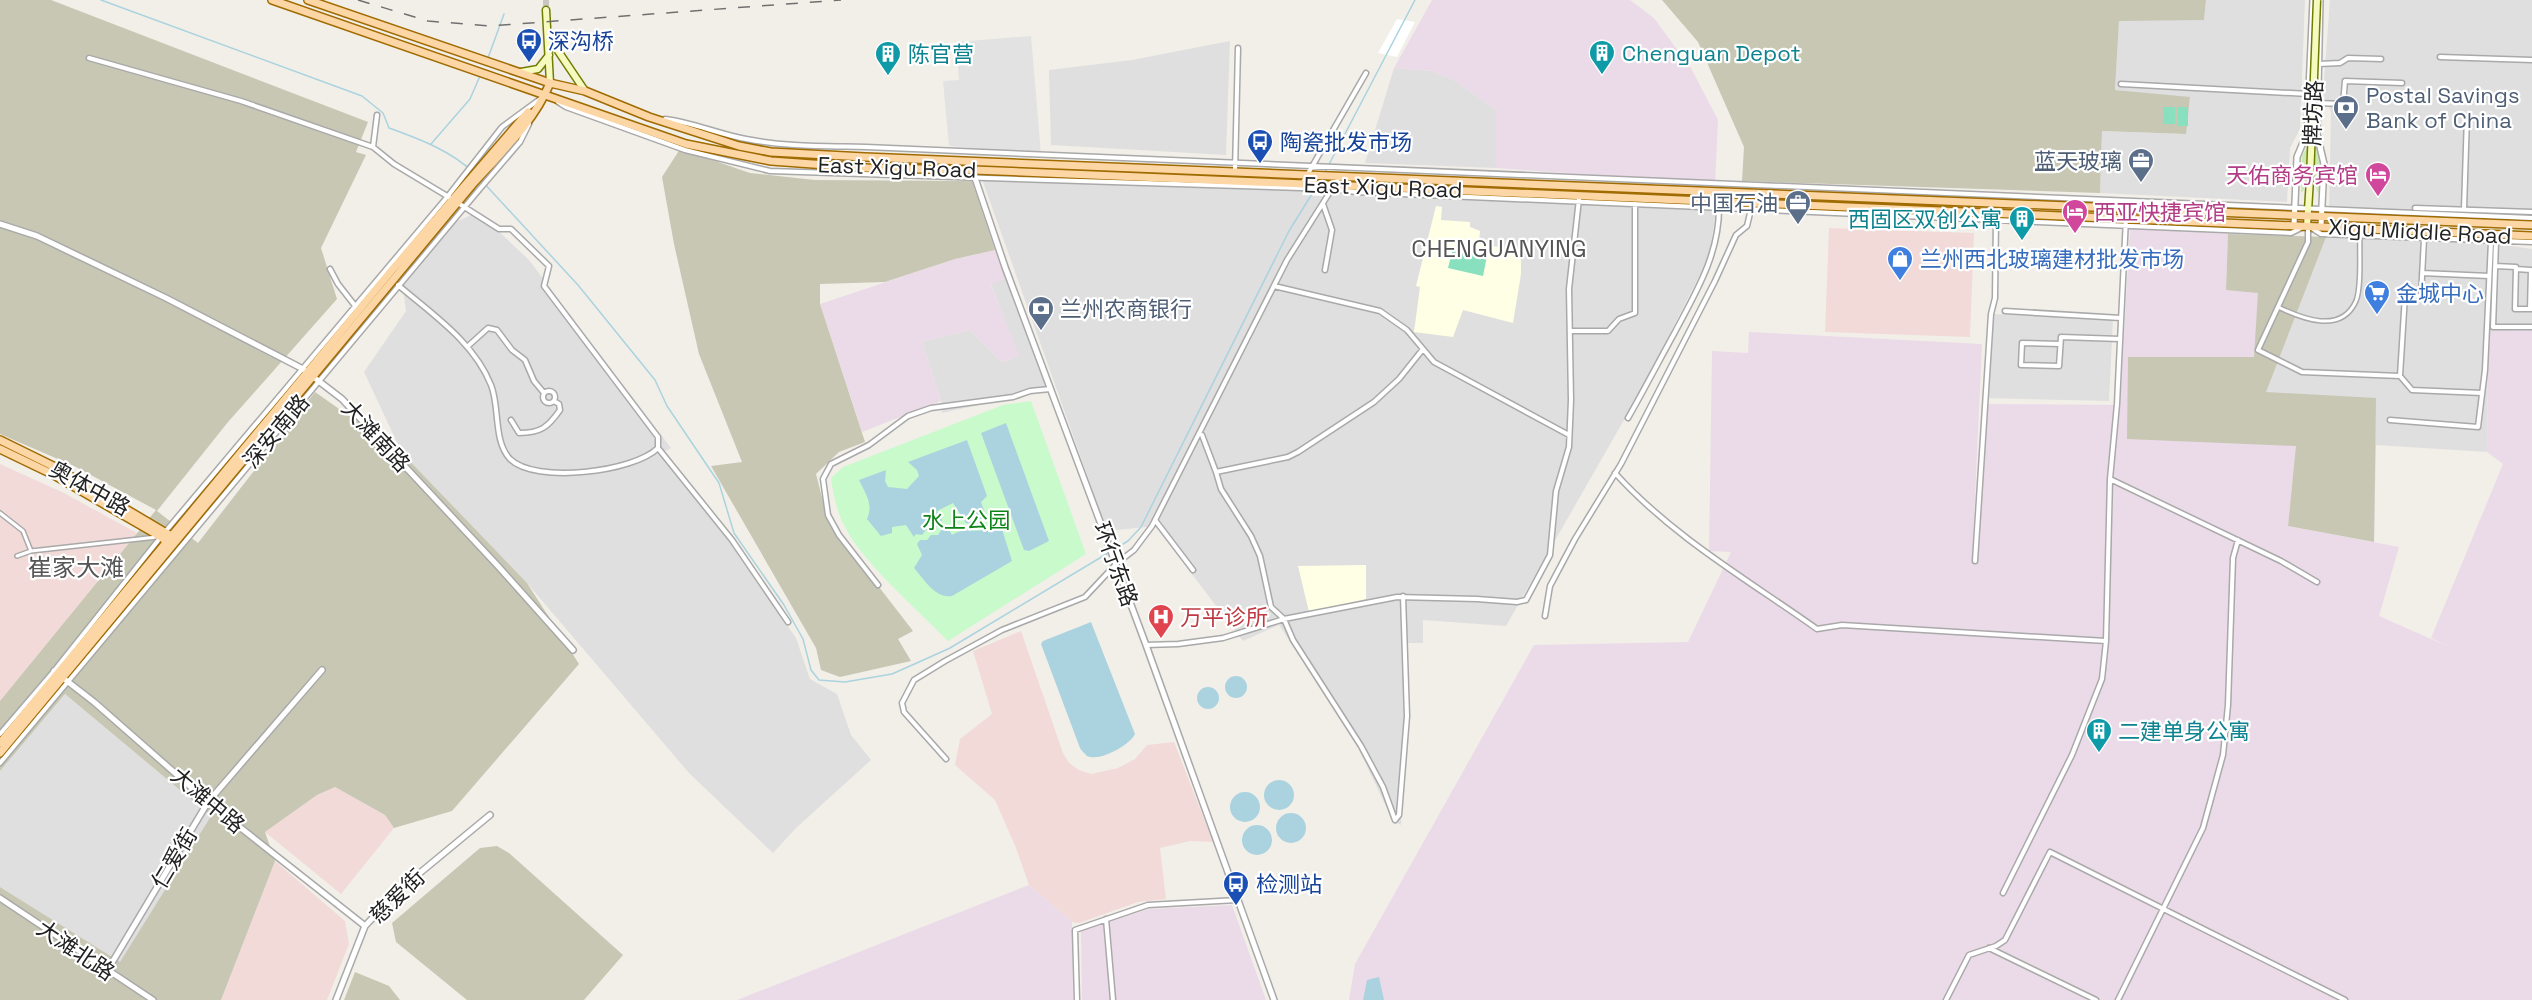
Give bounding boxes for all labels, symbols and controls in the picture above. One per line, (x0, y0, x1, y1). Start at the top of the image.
bus stop icon: 深沟桥 (514, 26, 544, 64)
place label: 深沟桥 (548, 27, 614, 55)
building icon: Chenguan Depot (1587, 38, 1617, 76)
building icon: 陈官营 (873, 39, 903, 77)
place label: Chenguan Depot (1622, 39, 1801, 67)
place label: 陈官营 (908, 40, 974, 68)
street label: 牌坊路 (2298, 80, 2328, 146)
place label: Postal Savings Bank of China (2366, 81, 2520, 134)
bank icon: Postal Savings Bank of China (2331, 93, 2361, 131)
bus stop icon: 陶瓷批发市场 (1245, 127, 1275, 165)
place label: 陶瓷批发市场 (1280, 128, 1412, 156)
office icon: 蓝天玻璃 (2126, 146, 2156, 184)
place label: 蓝天玻璃 (2034, 147, 2122, 175)
street label: East Xigu Road (817, 150, 977, 184)
hotel icon: 天佑商务宾馆 (2363, 160, 2393, 198)
place label: 天佑商务宾馆 (2226, 161, 2358, 189)
street label: East Xigu Road (1303, 170, 1463, 204)
office icon: 中国石油 (1783, 188, 1813, 226)
place label: 中国石油 (1690, 189, 1778, 217)
hotel icon: 西亚快捷宾馆 (2060, 197, 2090, 235)
place label: 西亚快捷宾馆 (2094, 198, 2226, 226)
building icon: 西固区双创公寓 (2007, 204, 2037, 242)
place label: 西固区双创公寓 (1848, 205, 2002, 233)
street label: Xigu Middle Road (2328, 212, 2512, 250)
district label: CHENGUANYING (1411, 233, 1587, 264)
shop icon: 兰州西北玻璃建材批发市场 (1885, 244, 1915, 282)
place label: 兰州西北玻璃建材批发市场 (1920, 245, 2184, 273)
supermarket icon: 金城中心 (2362, 278, 2392, 316)
place label: 金城中心 (2396, 279, 2484, 307)
bank icon: 兰州农商银行 (1026, 294, 1056, 332)
place label: 兰州农商银行 (1060, 295, 1192, 323)
street label: 深安南路 (237, 388, 315, 474)
street label: 大滩南路 (336, 394, 416, 478)
street label: 奥体中路 (45, 454, 135, 522)
park label: 水上公园 (922, 506, 1010, 534)
street label: 环行东路 (1088, 518, 1144, 610)
district label: 崔家大滩 (28, 552, 124, 583)
hospital icon: 万平诊所 (1146, 602, 1176, 640)
place label: 万平诊所 (1180, 603, 1268, 631)
building icon: 二建单身公寓 (2084, 716, 2114, 754)
place label: 二建单身公寓 (2118, 717, 2250, 745)
street label: 大滩中路 (165, 761, 251, 839)
street label: 仁爱街 (145, 822, 203, 894)
street label: 慈爱街 (364, 863, 430, 929)
bus stop icon: 检测站 (1221, 869, 1251, 907)
place label: 检测站 (1256, 870, 1322, 898)
street label: 大滩北路 (32, 914, 120, 986)

